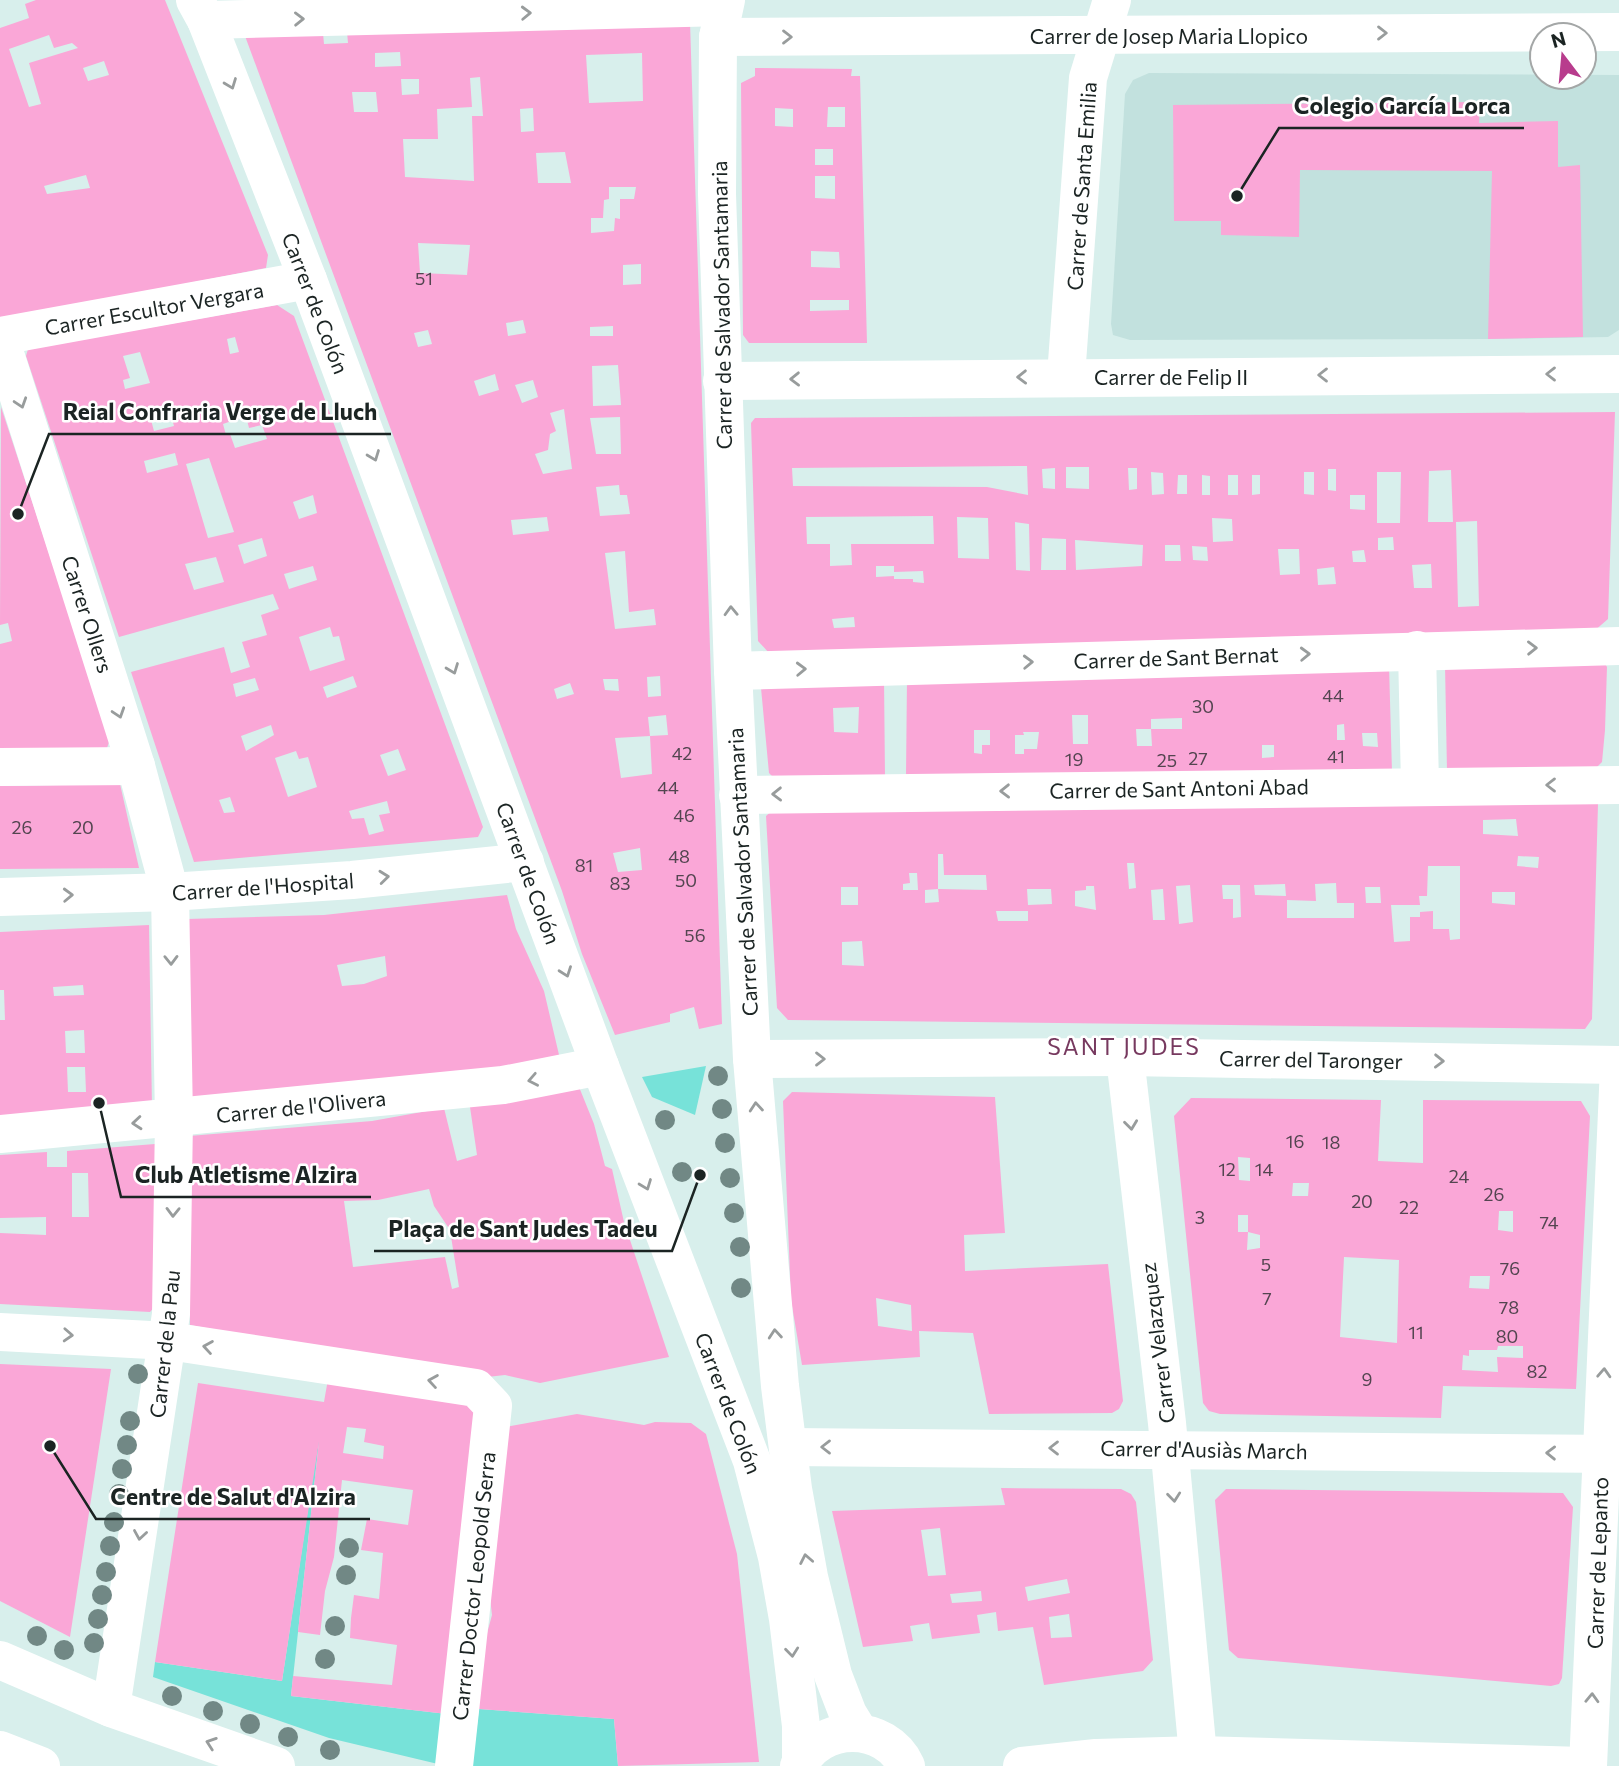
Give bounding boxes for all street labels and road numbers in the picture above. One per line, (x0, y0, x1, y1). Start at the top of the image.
street label: Carrer de Josep Maria Llopico (1030, 23, 1308, 48)
street label: Carrer de Santa Emilia (1061, 81, 1101, 291)
street label: Carrer de Salvador Santamaria (706, 160, 736, 450)
street label: Carrer de Colón (278, 229, 354, 377)
street label: Carrer Escultor Vergara (43, 276, 265, 340)
street label: Carrer de Felip II (1094, 364, 1248, 389)
street label: Carrer Ollers (57, 552, 119, 676)
street label: Carrer de Sant Bernat (1073, 641, 1279, 673)
street label: Carrer de Salvador Santamaria (722, 727, 762, 1017)
street label: Carrer de Sant Antoni Abad (1049, 773, 1309, 803)
street label: Carrer de Colón (492, 799, 566, 947)
street label: Carrer de l'Hospital (171, 867, 355, 905)
street label: Carrer del Taronger (1219, 1045, 1403, 1073)
street label: Carrer de l'Olivera (215, 1085, 387, 1127)
street label: Carrer Velazquez (1135, 1261, 1179, 1425)
street label: Carrer de la Pau (144, 1269, 184, 1419)
street label: Carrer de Colón (691, 1329, 767, 1477)
street label: Carrer d'Ausiàs March (1100, 1435, 1308, 1463)
street label: Carrer Doctor Leopold Serra (446, 1450, 500, 1722)
street label: Carrer de Lepanto (1582, 1477, 1612, 1649)

